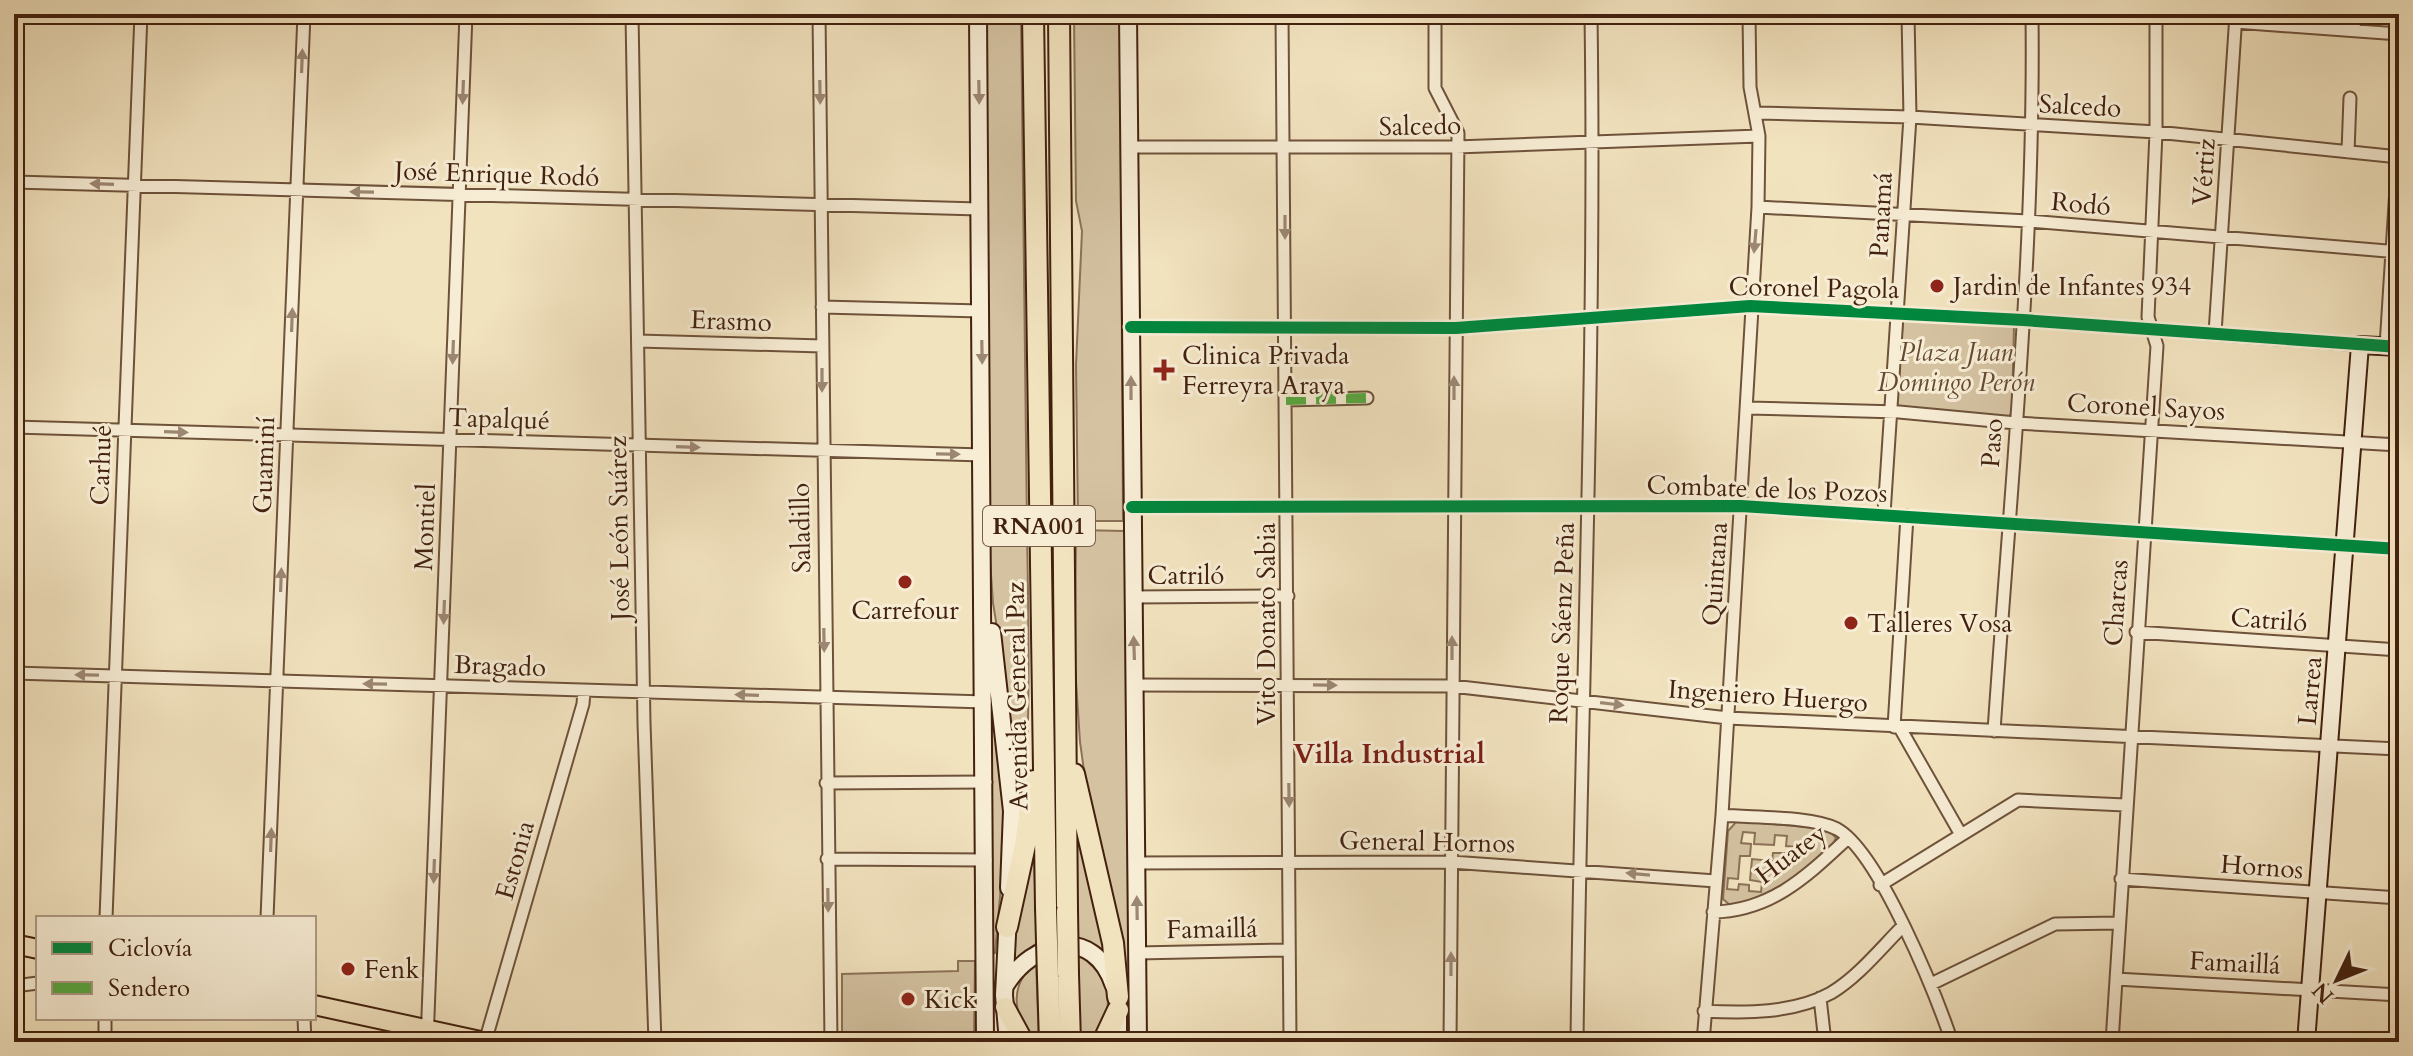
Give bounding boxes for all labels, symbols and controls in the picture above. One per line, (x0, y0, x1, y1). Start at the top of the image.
one-way arrow (296, 48, 309, 73)
one-way arrow (457, 80, 470, 105)
one-way arrow (813, 80, 826, 105)
one-way arrow (973, 80, 985, 105)
street label: Salcedo (2038, 86, 2122, 126)
street label: Salcedo (1378, 108, 1462, 144)
street label: Vértiz (2184, 137, 2224, 207)
street label: José Enrique Rodó (390, 153, 600, 195)
street label: Panamá (1861, 171, 1901, 259)
one-way arrow (89, 178, 114, 191)
street label: Rodó (2050, 184, 2112, 224)
one-way arrow (349, 186, 374, 198)
one-way arrow (1279, 215, 1291, 240)
one-way arrow (1748, 229, 1761, 254)
street label: Coronel Pagola (1728, 269, 1900, 307)
place label: Jardin de Infantes 934 (1949, 269, 2191, 304)
marker: Jardin de Infantes 934 (1928, 277, 1946, 295)
street label: Erasmo (690, 302, 772, 340)
one-way arrow (285, 307, 298, 333)
park label: Plaza Juan Domingo Perón (1877, 335, 2035, 400)
place label: Clinica Privada Ferreyra Araya (1182, 338, 1350, 403)
one-way arrow (447, 340, 460, 365)
one-way arrow (976, 340, 988, 365)
marker: Clinica Privada Ferreyra Araya (1153, 359, 1175, 381)
one-way arrow (816, 368, 828, 393)
one-way arrow (1125, 375, 1137, 400)
one-way arrow (1448, 375, 1460, 400)
street label: Coronel Sayos (2066, 385, 2226, 429)
street label: Tapalqué (447, 400, 551, 438)
street label: Guaminí (245, 416, 283, 514)
street label: Paso (1973, 417, 2011, 469)
street label: Carhué (82, 424, 120, 506)
one-way arrow (164, 426, 189, 439)
street label: José León Suárez (600, 435, 638, 625)
one-way arrow (676, 440, 701, 453)
one-way arrow (936, 447, 961, 460)
street label: Combate de los Pozos (1646, 467, 1888, 511)
street label: Montiel (406, 482, 444, 571)
street label: Saladillo (783, 482, 819, 574)
road number: RNA001 (983, 506, 1095, 546)
street label: Quintana (1694, 521, 1736, 627)
street label: Roque Sáenz Peña (1541, 522, 1583, 724)
street label: Vito Donato Sabia (1249, 523, 1284, 725)
street label: Catriló (1148, 558, 1224, 593)
street label: Charcas (2096, 559, 2136, 647)
one-way arrow (275, 567, 288, 592)
marker: Carrefour (896, 573, 914, 591)
street label: Avenida General Paz (997, 581, 1036, 811)
place label: Carrefour (851, 593, 959, 628)
one-way arrow (437, 600, 450, 625)
street label: Catriló (2229, 600, 2309, 640)
place label: Talleres Vosa (1867, 606, 2012, 641)
marker: Talleres Vosa (1842, 614, 1860, 632)
one-way arrow (818, 628, 830, 653)
one-way arrow (1127, 635, 1140, 660)
one-way arrow (1446, 635, 1458, 660)
street label: Bragado (453, 647, 547, 685)
street label: Larrea (2290, 655, 2330, 727)
one-way arrow (74, 669, 99, 681)
street label: Ingeniero Huergo (1667, 672, 1869, 720)
one-way arrow (362, 678, 387, 690)
one-way arrow (1313, 679, 1338, 691)
one-way arrow (734, 689, 759, 702)
one-way arrow (1600, 698, 1625, 711)
district label: Villa Industrial (1293, 735, 1485, 773)
one-way arrow (1283, 783, 1296, 808)
street label: Huatey (1748, 815, 1834, 892)
street label: Estonia (487, 817, 543, 903)
street label: General Hornos (1339, 823, 1515, 861)
one-way arrow (264, 827, 277, 852)
street label: Hornos (2219, 847, 2305, 887)
one-way arrow (427, 859, 440, 884)
one-way arrow (1625, 867, 1650, 880)
one-way arrow (822, 888, 834, 913)
one-way arrow (1130, 895, 1143, 920)
street label: Famaillá (1166, 911, 1258, 947)
legend (36, 916, 316, 1020)
text: Ciclovía (108, 932, 193, 965)
north arrow (2297, 940, 2377, 1020)
street label: Famaillá (2189, 943, 2281, 983)
one-way arrow (1445, 951, 1457, 976)
place label: Fenk (364, 952, 419, 987)
marker: Fenk (339, 960, 357, 978)
text: Sendero (108, 972, 190, 1005)
text: N (2306, 976, 2341, 1010)
place label: Kick (924, 982, 977, 1017)
marker: Kick (899, 990, 917, 1008)

